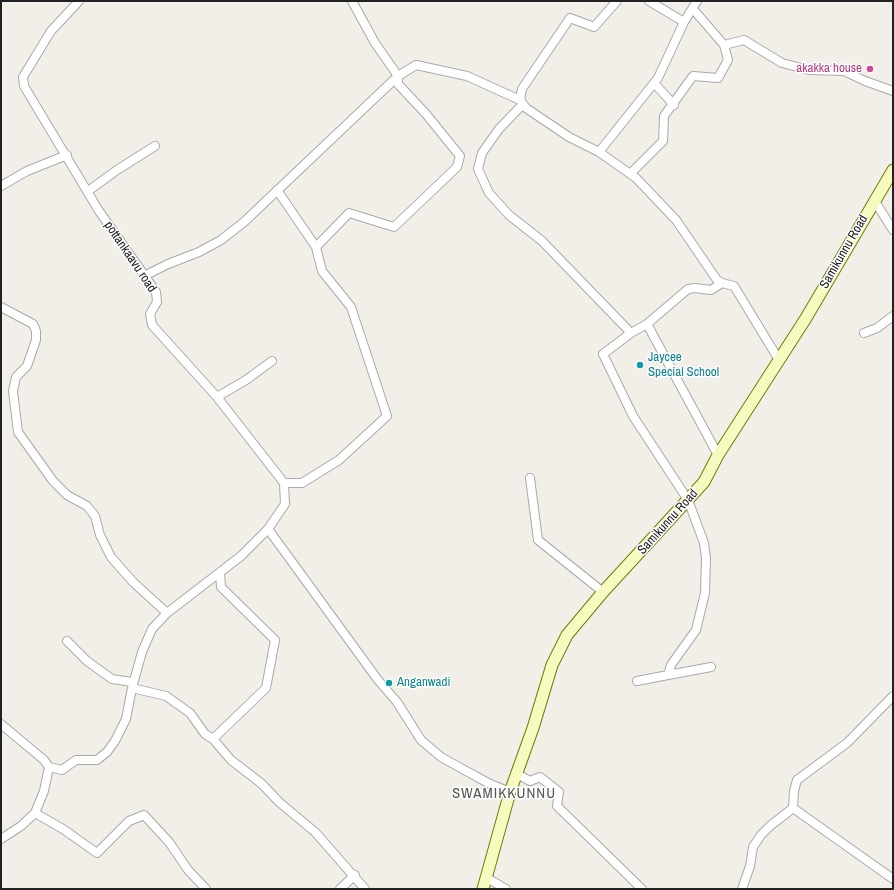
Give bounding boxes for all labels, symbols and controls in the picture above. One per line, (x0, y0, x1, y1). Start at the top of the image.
place label: akakka house (796, 61, 862, 77)
marker: akakka house (865, 64, 875, 74)
street label: Samikunnu Road (817, 212, 871, 292)
street label: pottankaavu road (101, 218, 159, 296)
place label: Jaycee Special School (648, 350, 719, 381)
marker: Jaycee Special School (635, 360, 645, 370)
street label: Samikunnu Road (635, 486, 701, 558)
place label: Anganwadi (397, 675, 450, 691)
marker: Anganwadi (384, 678, 394, 688)
district label: SWAMIKKUNNU (452, 785, 556, 803)

